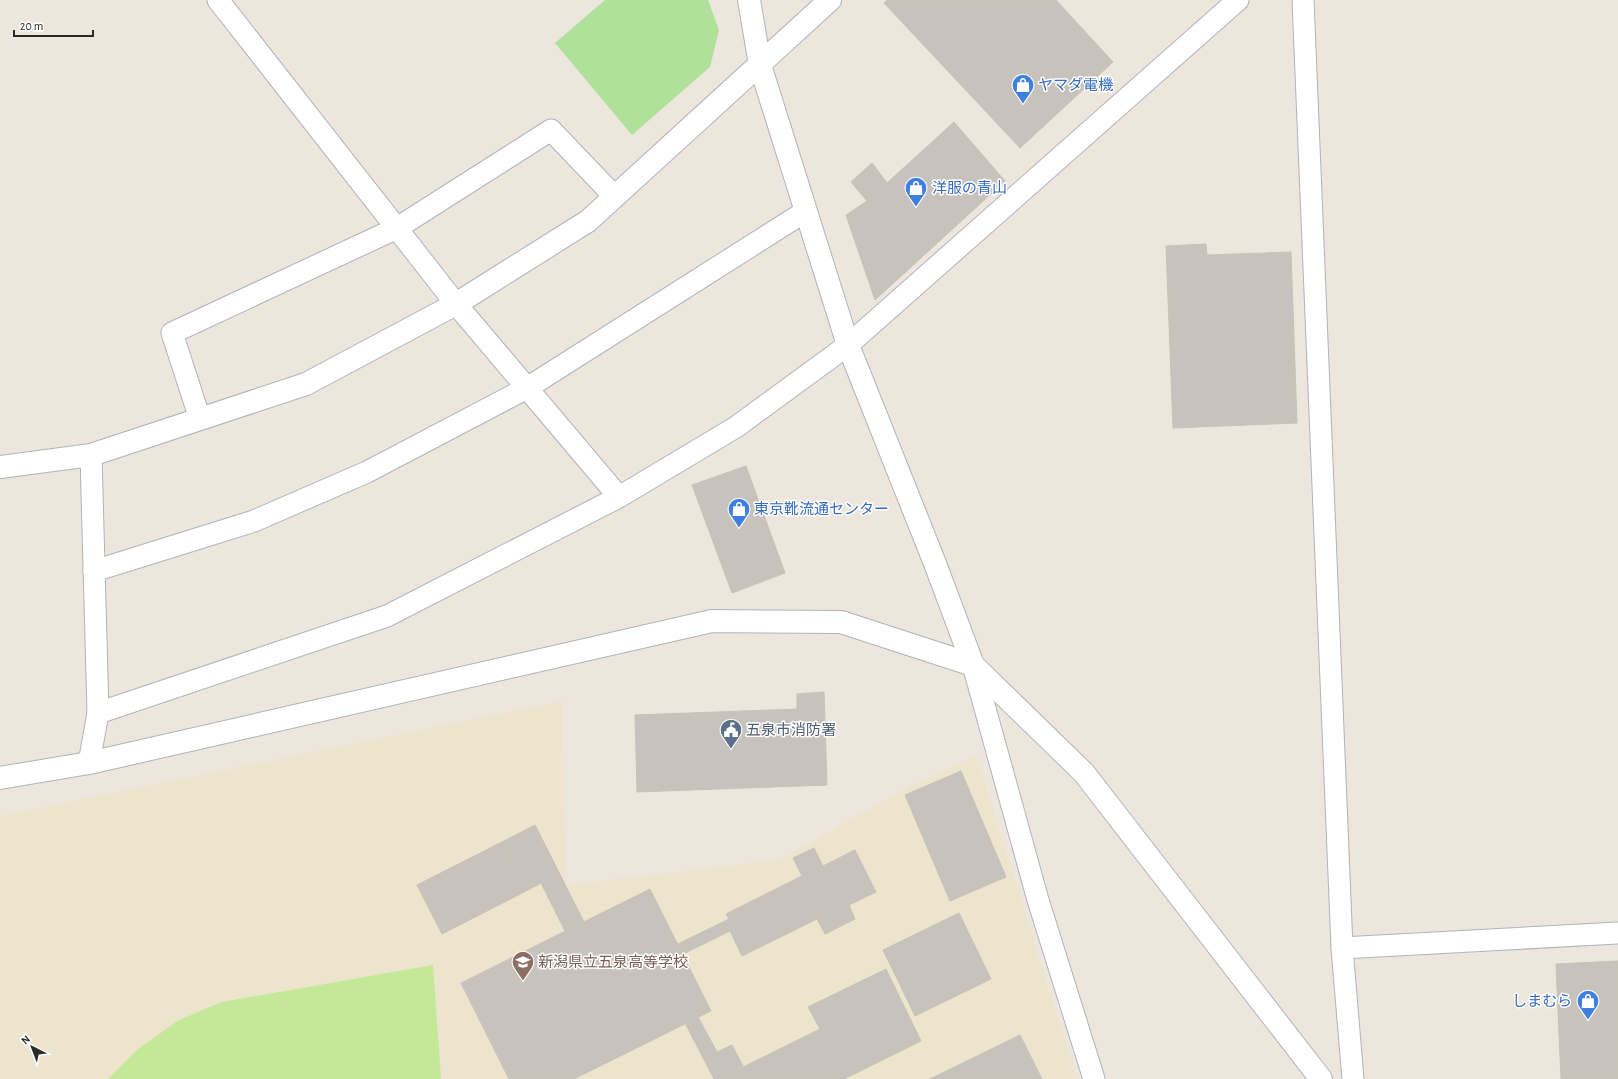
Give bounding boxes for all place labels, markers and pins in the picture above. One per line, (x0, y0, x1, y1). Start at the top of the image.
shop icon: ヤマダ電機 (1010, 72, 1036, 105)
place label: ヤマダ電機 (1038, 76, 1113, 93)
shop icon: 洋服の青山 (903, 175, 929, 208)
place label: 洋服の青山 (932, 180, 1007, 196)
shop icon: 東京靴流通センター (726, 496, 752, 529)
place label: 東京靴流通センター (754, 501, 889, 517)
public building icon: 五泉市消防署 (718, 717, 744, 750)
place label: 五泉市消防署 (746, 722, 836, 738)
school or university icon: 新潟県立五泉高等学校 (510, 949, 536, 982)
place label: 新潟県立五泉高等学校 (538, 954, 688, 970)
shop icon: しまむら (1575, 988, 1601, 1021)
place label: しまむら (1512, 993, 1572, 1009)

